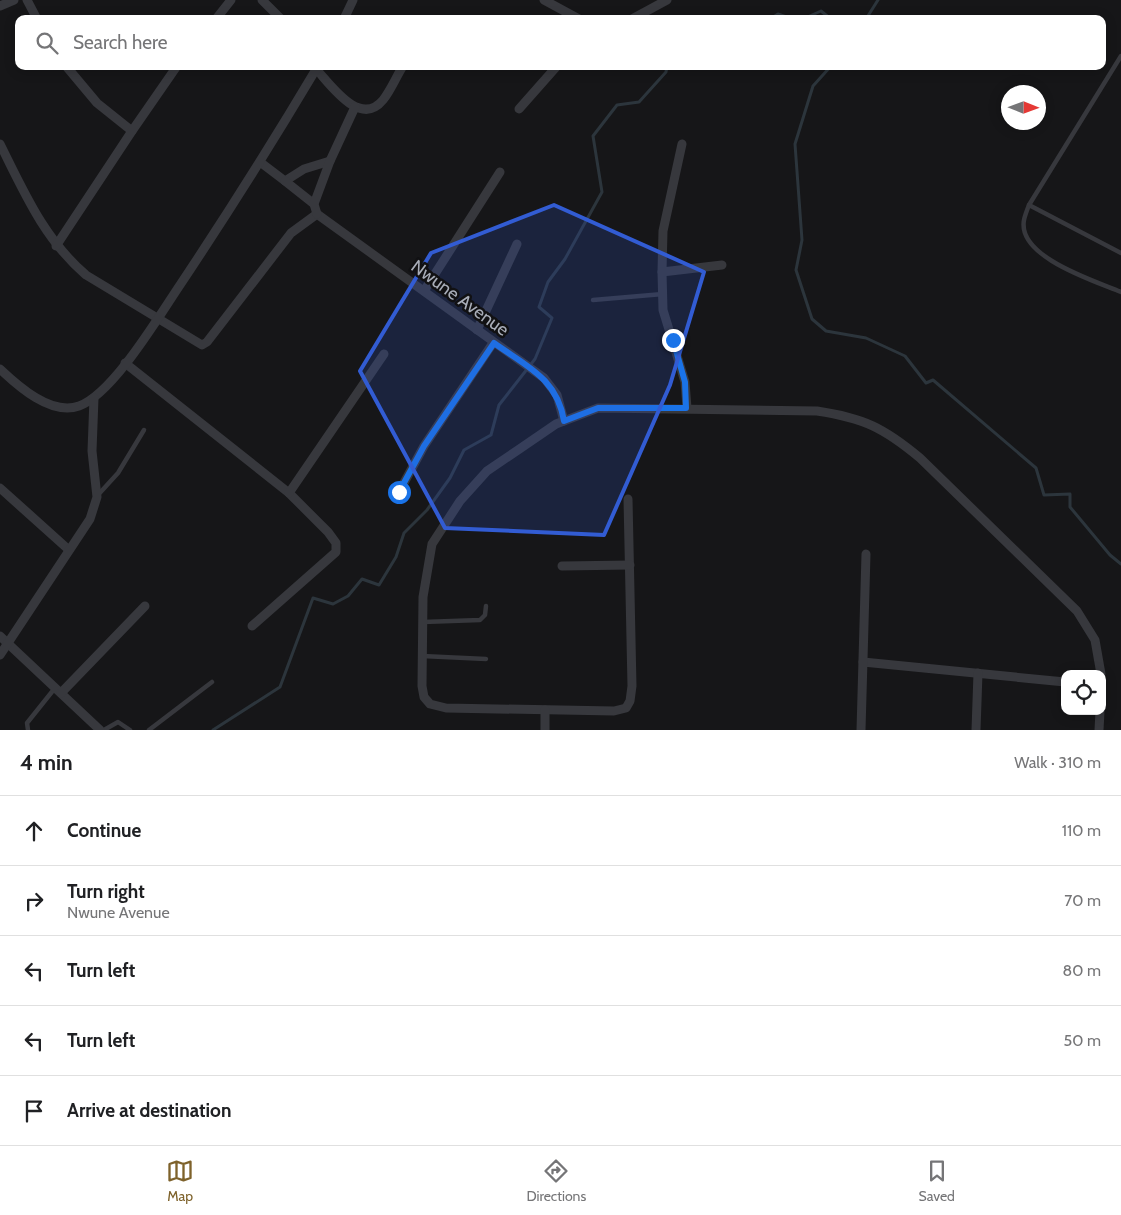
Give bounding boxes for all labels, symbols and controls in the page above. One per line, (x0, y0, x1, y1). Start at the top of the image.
search box (15, 15, 1106, 70)
icon: search (33, 29, 61, 57)
text: Search here (73, 31, 167, 54)
north arrow (1001, 85, 1046, 130)
street label: Nwune Avenue (407, 255, 513, 341)
route end (662, 329, 685, 352)
route start (388, 481, 411, 504)
map controls (1061, 670, 1106, 715)
button: locate (1061, 670, 1106, 715)
text: 4 min (20, 750, 73, 775)
text: Walk · 310 m (1014, 753, 1101, 772)
icon: ahead (20, 817, 48, 845)
text: Continue (67, 819, 141, 842)
text: 110 m (1062, 821, 1101, 840)
text: Turn right (67, 880, 145, 903)
icon: right (20, 887, 48, 915)
text: 70 m (1064, 891, 1101, 910)
text: Nwune Avenue (67, 903, 170, 922)
icon: left (20, 957, 48, 985)
text: Turn left (67, 959, 135, 982)
text: 80 m (1063, 961, 1101, 980)
icon: left (20, 1027, 48, 1055)
text: Turn left (67, 1029, 135, 1052)
text: 50 m (1064, 1031, 1101, 1050)
icon: arrive (20, 1097, 48, 1125)
text: Arrive at destination (67, 1099, 231, 1122)
tab: Map (166, 1157, 194, 1205)
tab: Directions (526, 1157, 586, 1205)
tab: Saved (918, 1157, 955, 1205)

